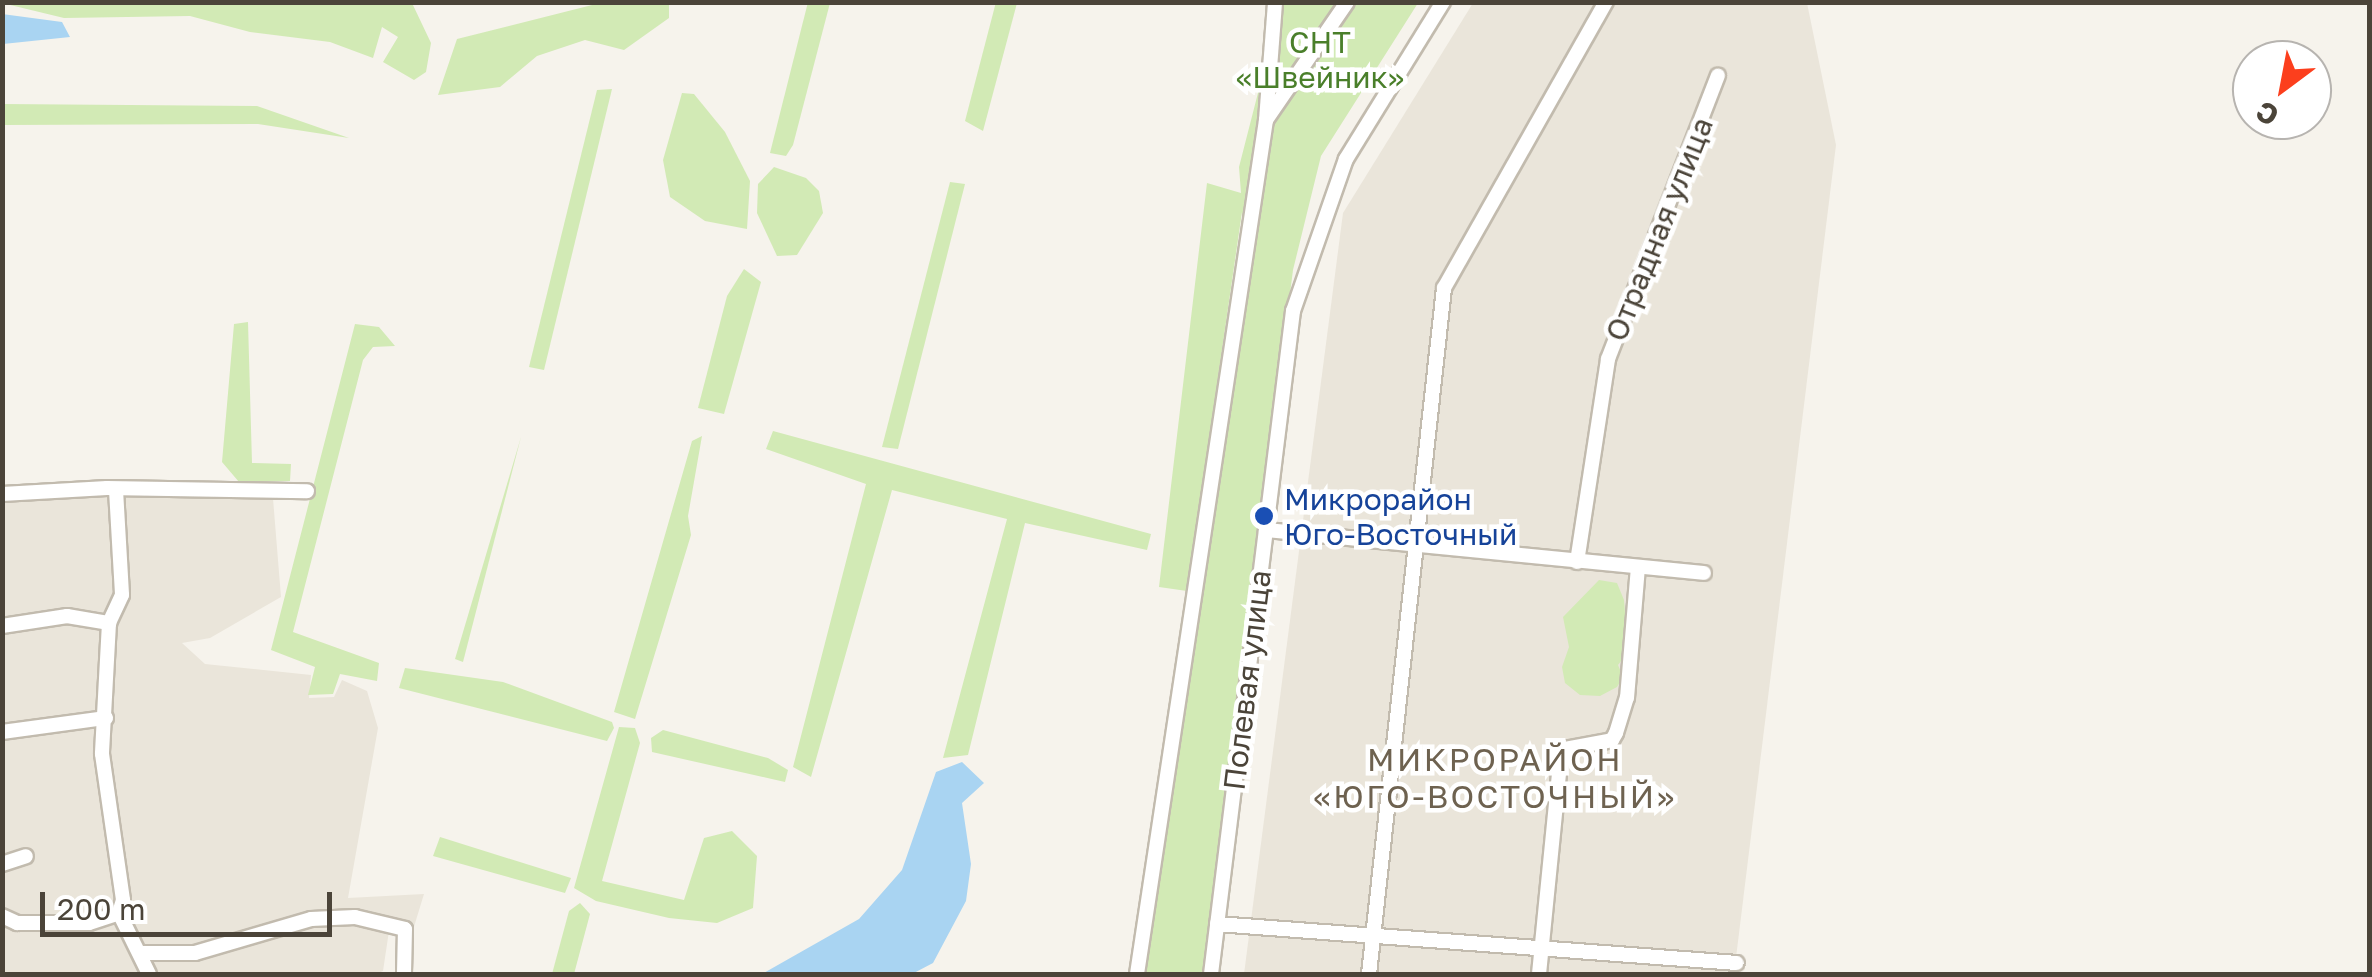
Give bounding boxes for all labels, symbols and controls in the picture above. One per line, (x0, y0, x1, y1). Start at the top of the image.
park label: СНТ «Швейник» (1236, 24, 1404, 94)
north arrow (2232, 40, 2332, 140)
text: С (2250, 95, 2284, 133)
street label: Отрадная улица (1598, 112, 1720, 346)
place label: Микрорайон Юго-Восточный (1284, 481, 1517, 552)
marker: Микрорайон Юго-Восточный (1253, 505, 1275, 527)
street label: Полевая улица (1216, 568, 1278, 792)
district label: МИКРОРАЙОН «ЮГО-ВОСТОЧНЫЙ» (1313, 741, 1677, 816)
scale bar (45, 872, 338, 934)
text: 200 m (57, 891, 146, 927)

